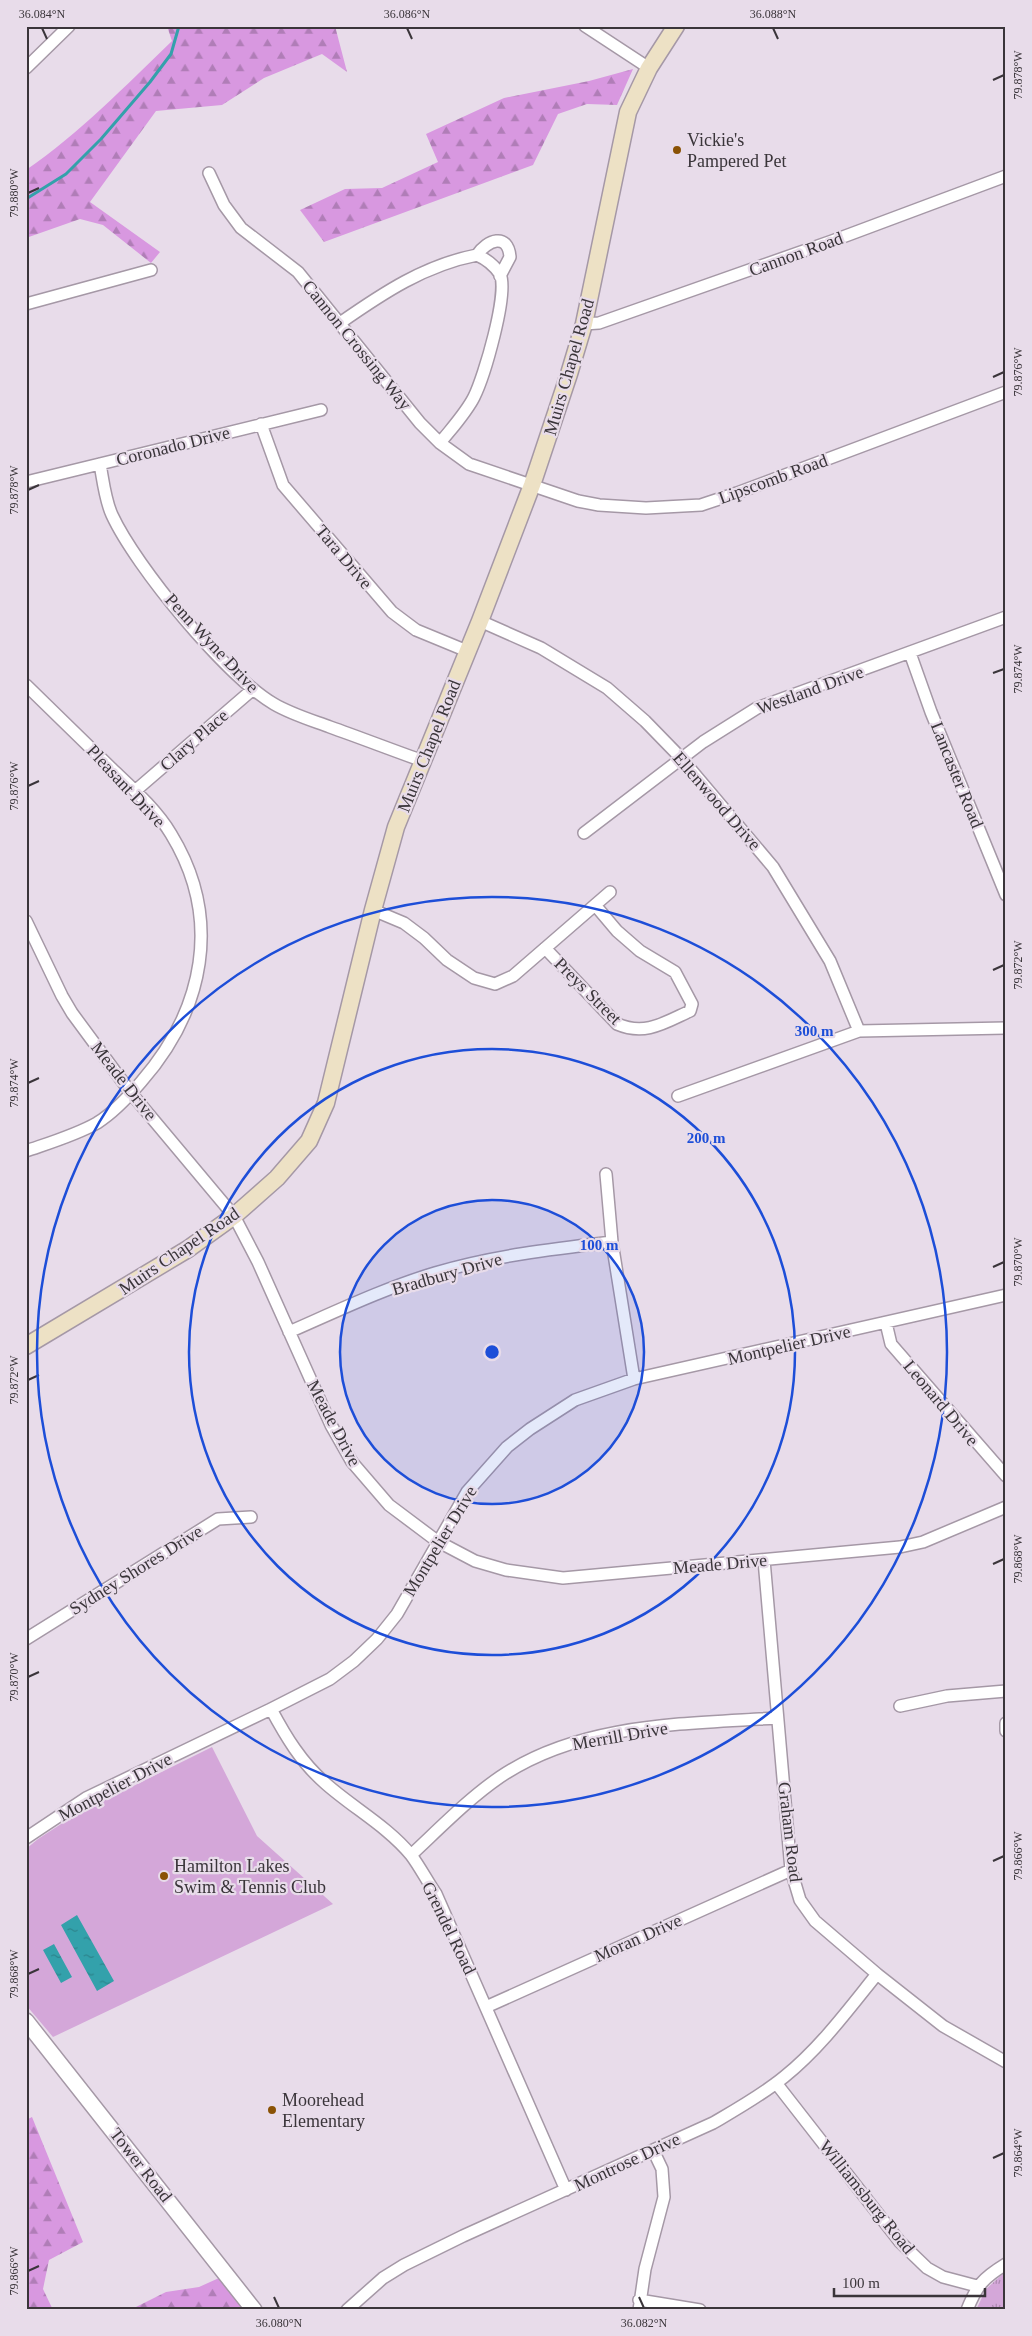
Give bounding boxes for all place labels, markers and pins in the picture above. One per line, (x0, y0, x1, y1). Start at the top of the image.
place label: Vickie's Pampered Pet (687, 130, 786, 171)
marker: Vickie's Pampered Pet (671, 144, 683, 156)
centre of rings (483, 1343, 501, 1361)
place label: Hamilton Lakes Swim & Tennis Club (174, 1856, 326, 1897)
marker: Hamilton Lakes Swim & Tennis Club (158, 1870, 170, 1882)
place label: Moorehead Elementary (282, 2090, 365, 2131)
marker: Moorehead Elementary (266, 2104, 278, 2116)

